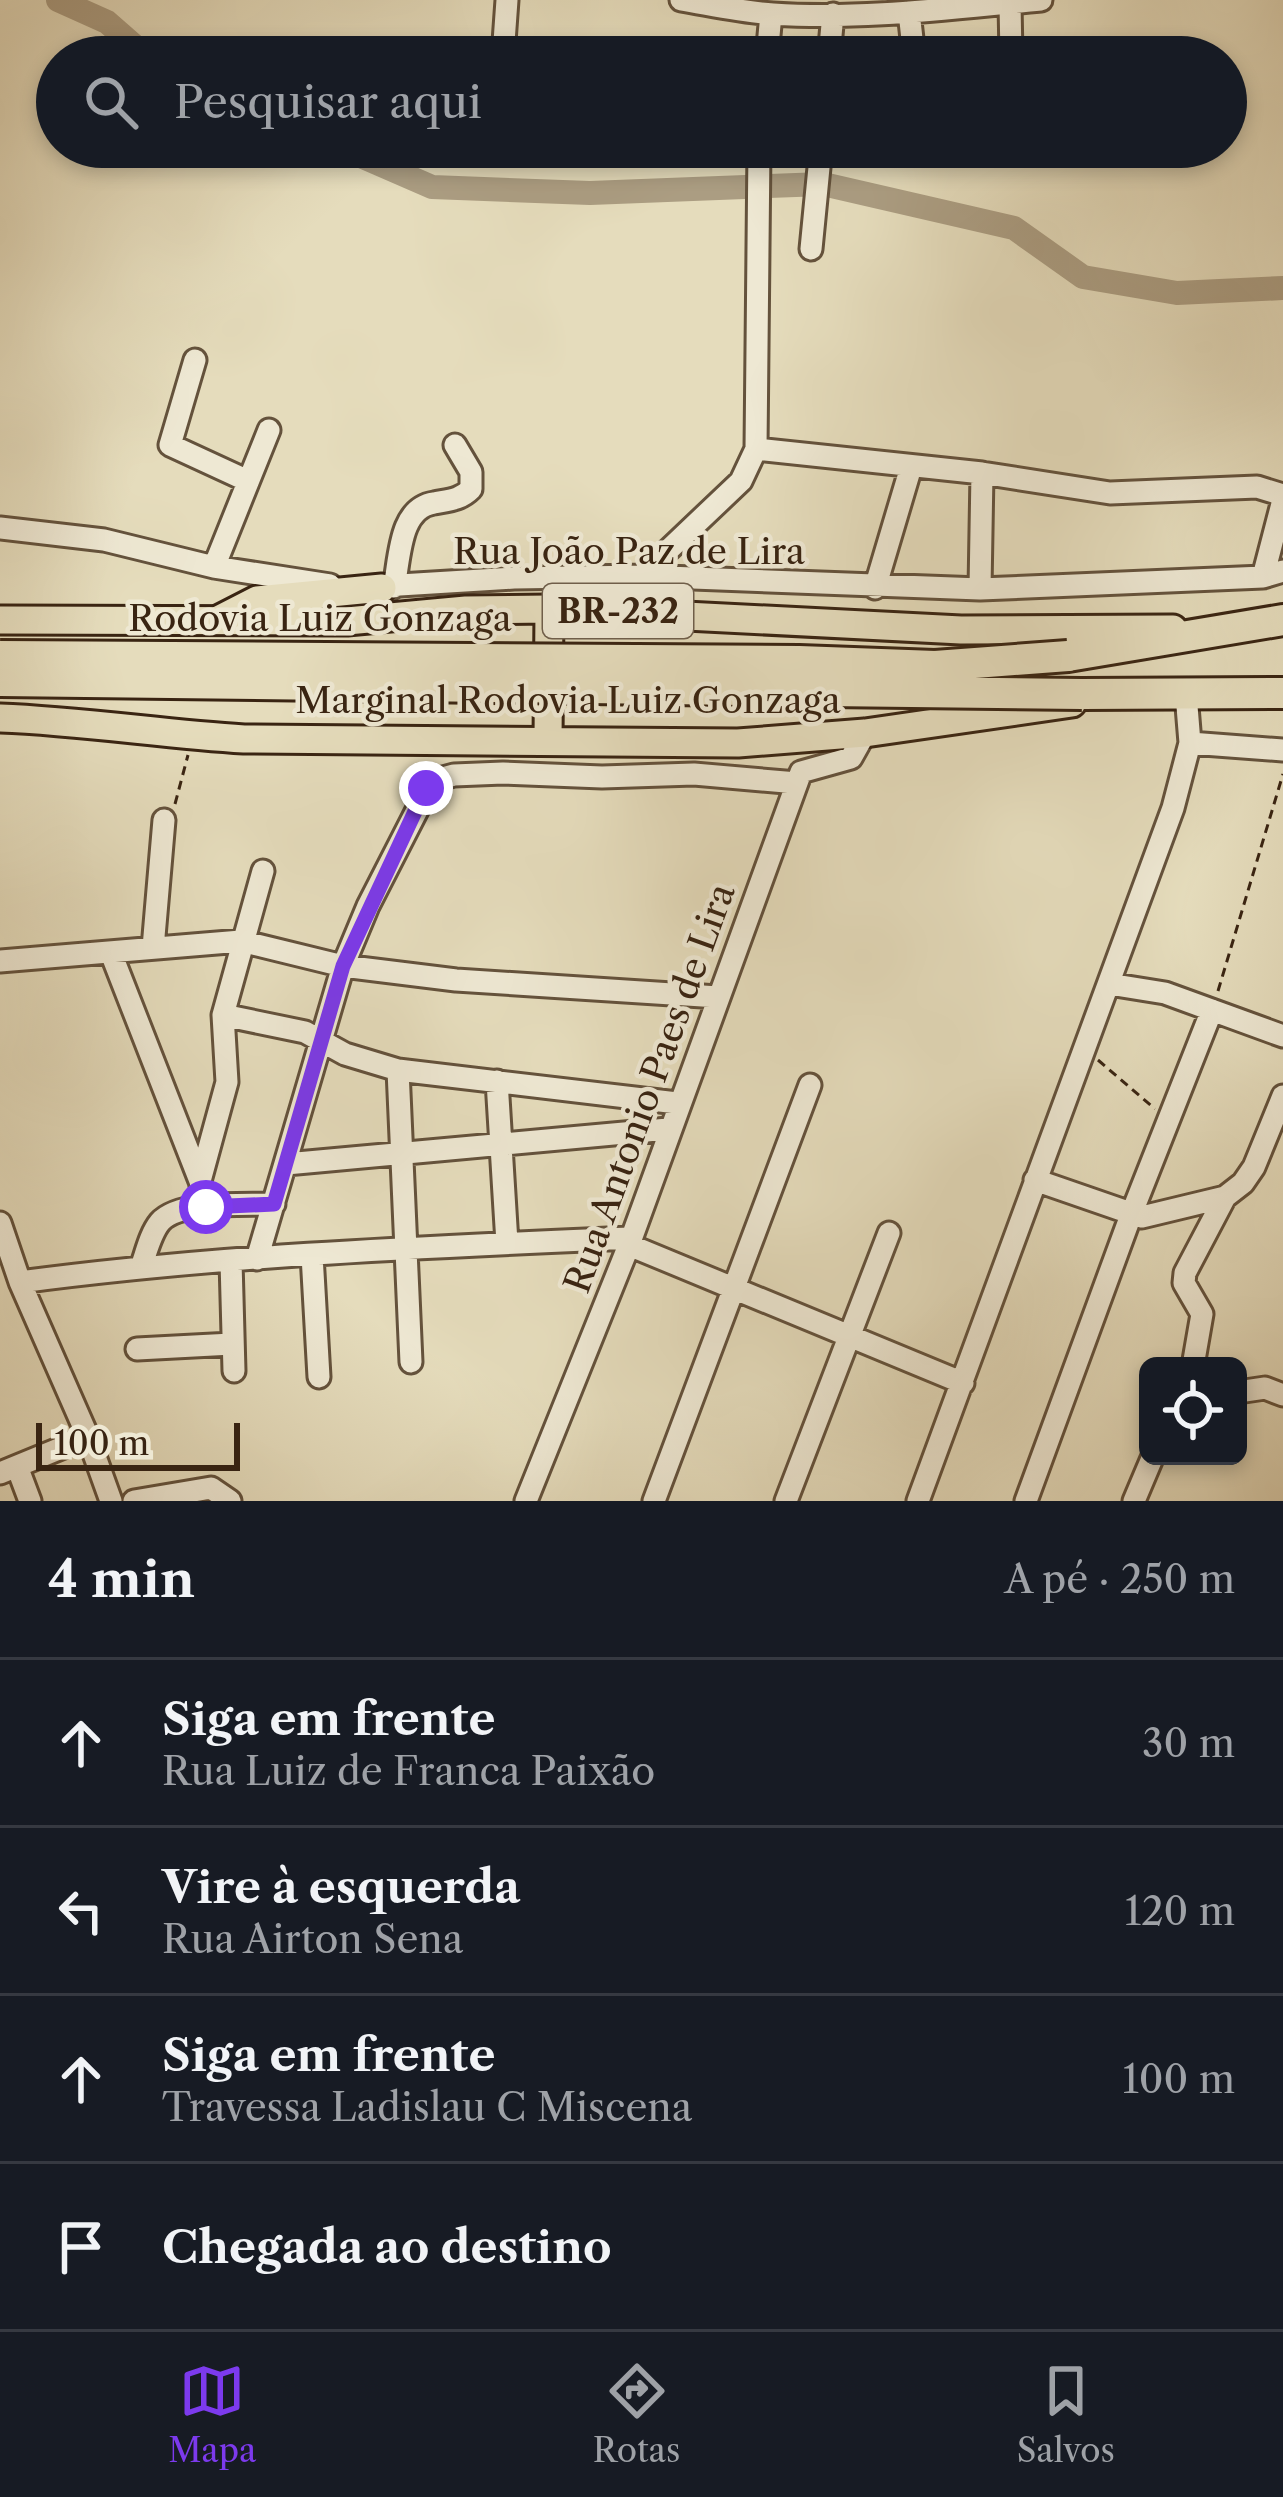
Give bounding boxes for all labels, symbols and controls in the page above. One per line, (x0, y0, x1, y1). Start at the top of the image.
search box (36, 36, 1247, 168)
icon: search (78, 69, 144, 135)
text: Pesquisar aqui (174, 74, 482, 130)
street label: Rua João Paz de Lira (453, 529, 805, 573)
road number: BR-232 (543, 584, 693, 638)
street label: Rodovia Luiz Gonzaga (128, 596, 512, 640)
street label: Marginal Rodovia Luiz Gonzaga (295, 678, 841, 722)
route end (399, 761, 453, 815)
street label: Rua Antonio Paes de Lira (554, 877, 744, 1299)
route start (179, 1180, 233, 1234)
map controls (1139, 1357, 1247, 1465)
button: locate (1139, 1357, 1247, 1465)
scale bar (36, 1417, 240, 1470)
text: 100 m (54, 1423, 149, 1464)
text: 4 min (48, 1548, 195, 1610)
text: A pé · 250 m (1005, 1555, 1235, 1603)
text: Siga em frente (162, 1691, 495, 1747)
icon: ahead (48, 1710, 114, 1776)
text: 30 m (1142, 1719, 1235, 1767)
text: Rua Luiz de Franca Paixão (162, 1747, 655, 1795)
text: Vire à esquerda (162, 1859, 520, 1915)
icon: left (48, 1878, 114, 1944)
text: 120 m (1125, 1887, 1235, 1935)
text: Rua Airton Sena (162, 1915, 463, 1963)
text: Siga em frente (162, 2027, 495, 2083)
icon: ahead (48, 2046, 114, 2112)
text: 100 m (1122, 2055, 1235, 2103)
text: Travessa Ladislau C Miscena (162, 2083, 692, 2131)
icon: arrive (48, 2214, 114, 2280)
text: Chegada ao destino (162, 2219, 612, 2275)
tab: Mapa (168, 2358, 256, 2471)
tab: Rotas (593, 2358, 680, 2471)
tab: Salvos (1017, 2358, 1115, 2471)

